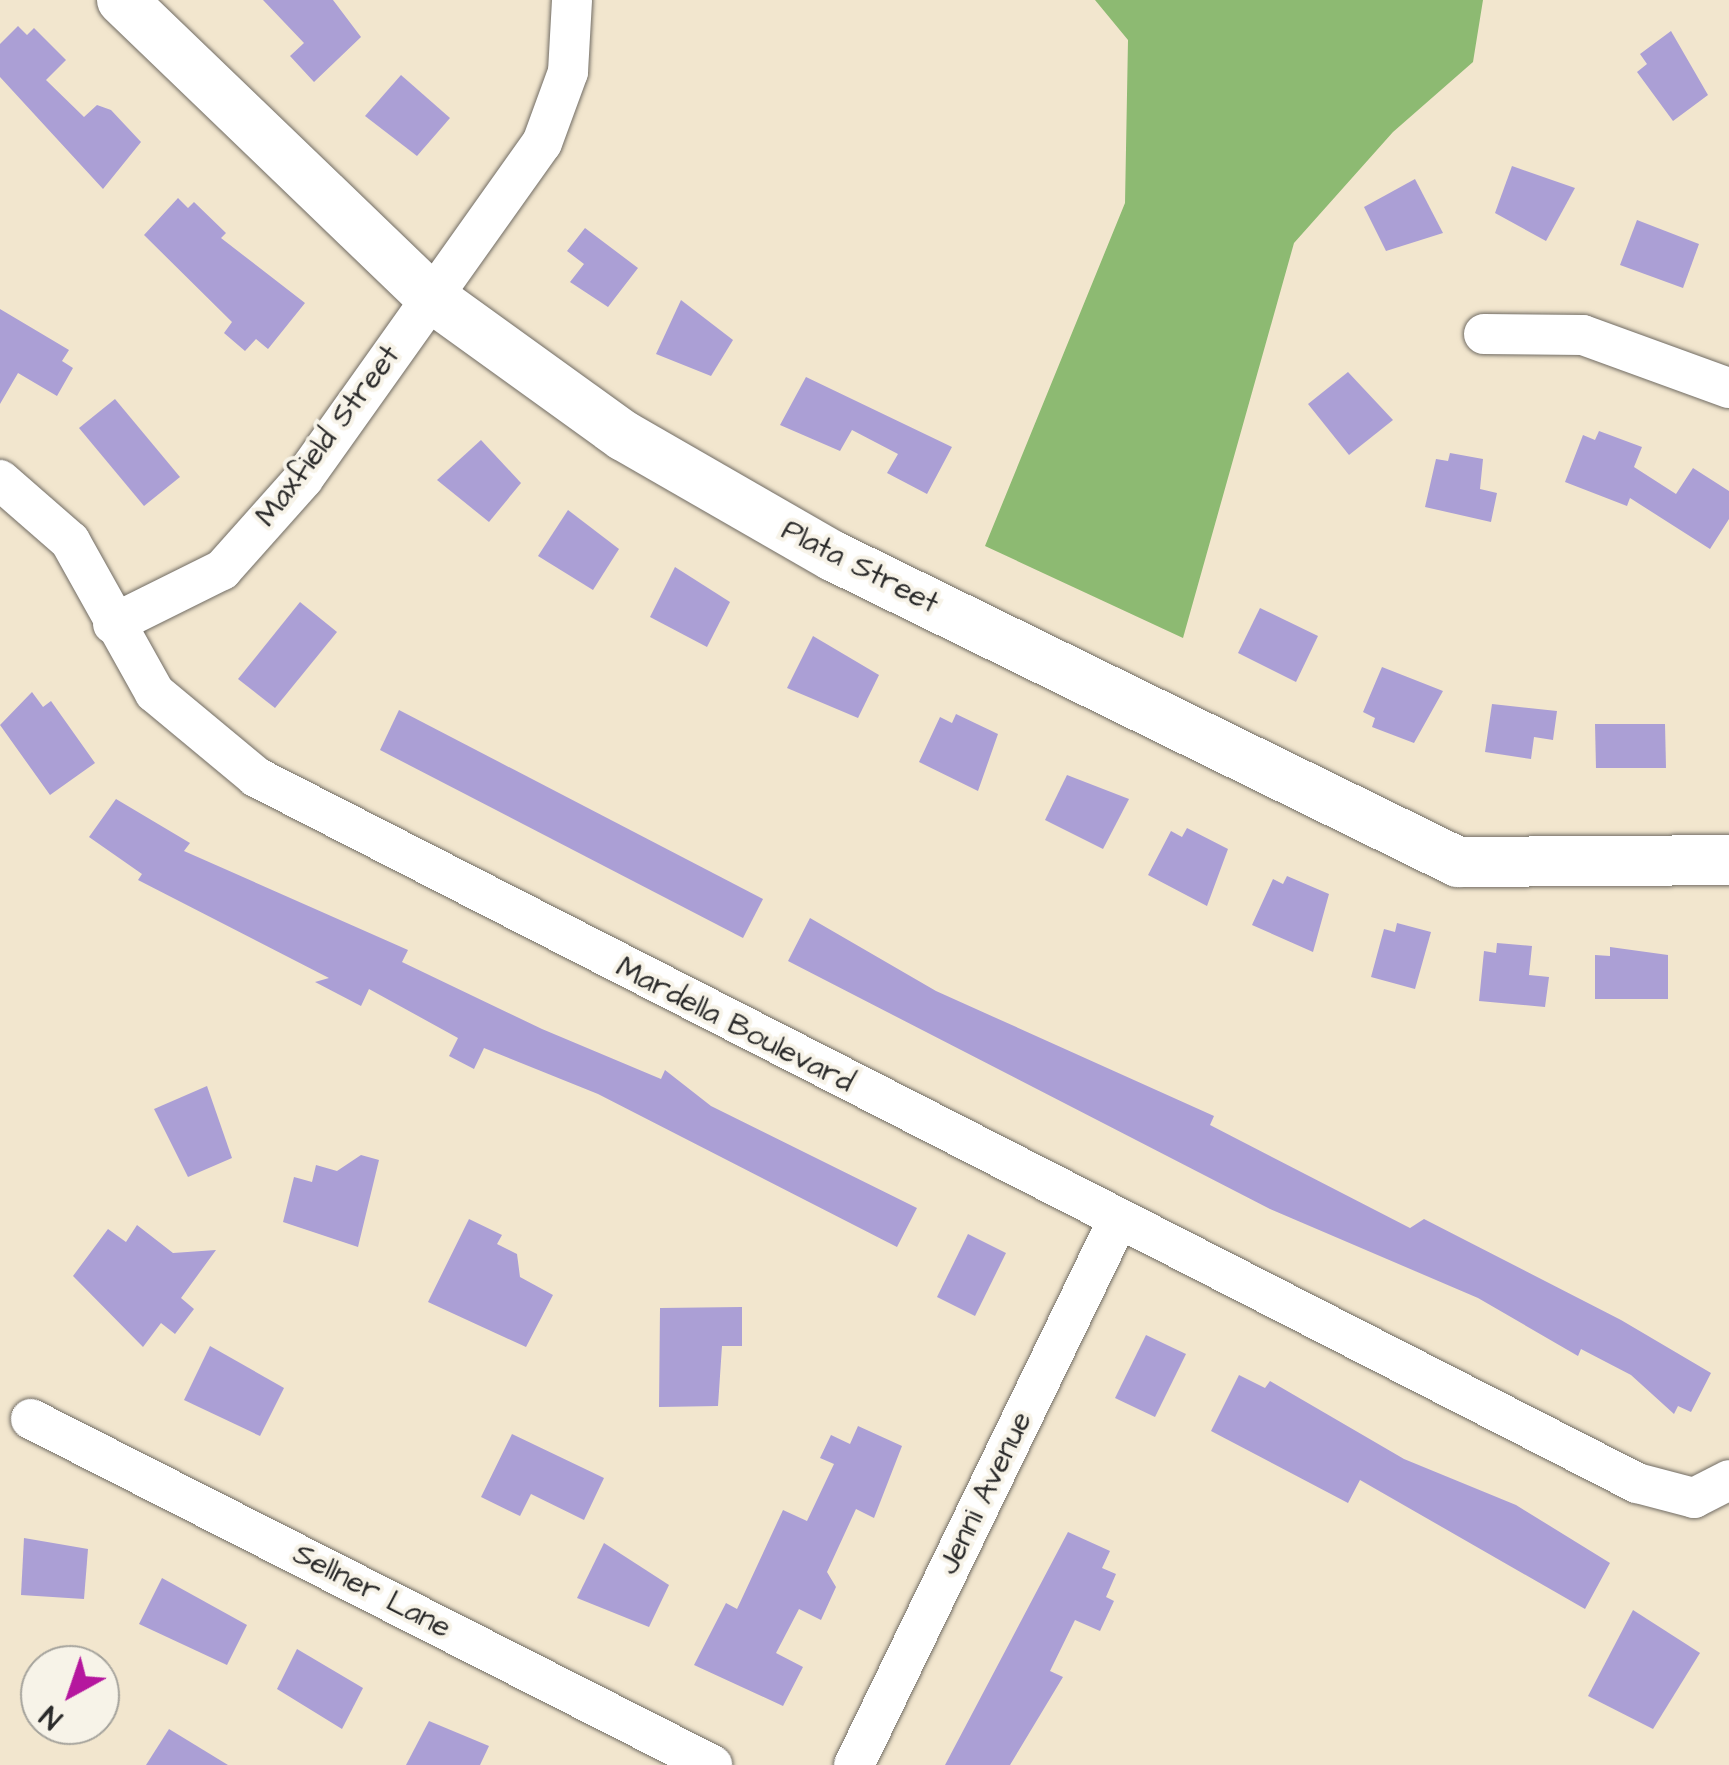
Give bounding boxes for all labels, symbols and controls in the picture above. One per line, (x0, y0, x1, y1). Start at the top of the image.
street label: Maxfield Street (248, 338, 408, 534)
street label: Plata Street (776, 512, 944, 622)
street label: Mardella Boulevard (610, 949, 860, 1101)
street label: Jenni Avenue (930, 1406, 1040, 1580)
street label: Sellner Lane (287, 1536, 457, 1646)
north arrow (20, 1645, 120, 1745)
text: N (32, 1696, 71, 1737)

